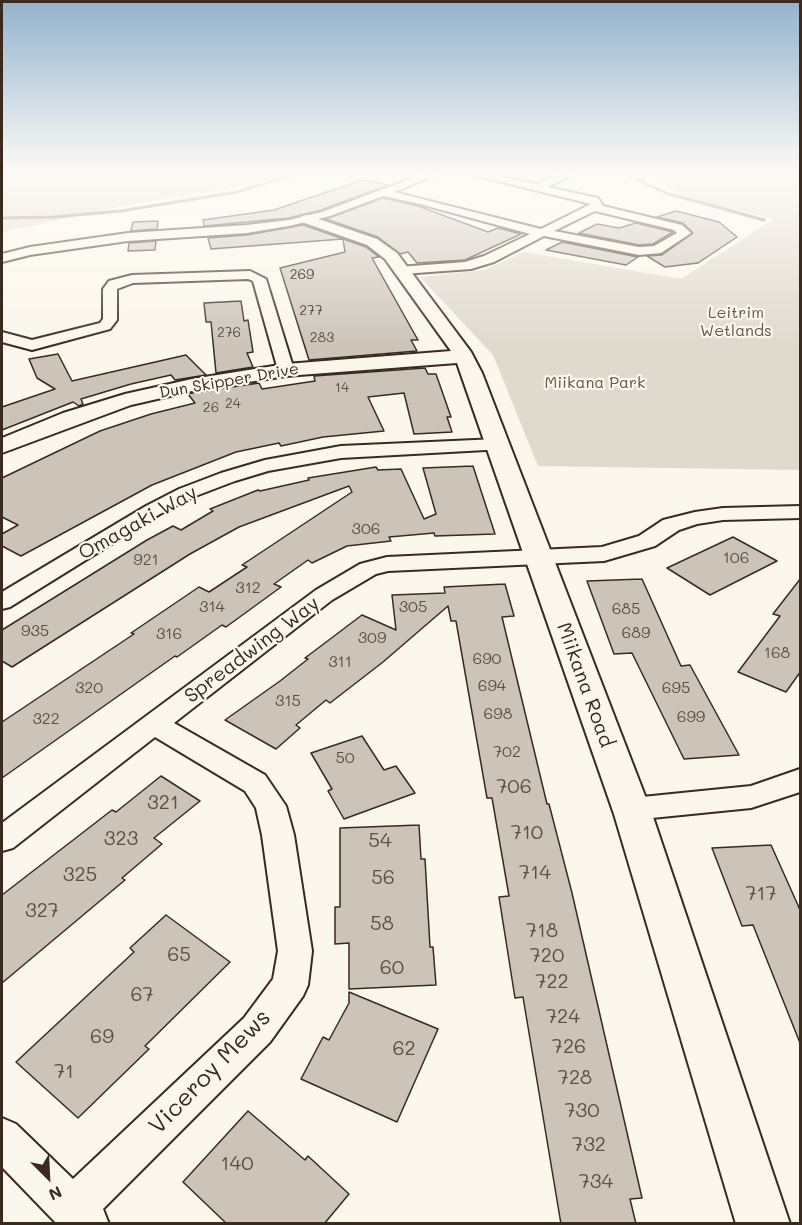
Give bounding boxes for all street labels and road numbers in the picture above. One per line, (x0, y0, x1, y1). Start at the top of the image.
street label: Dun Skipper Drive (158, 359, 300, 403)
street label: Omagaki Way (75, 481, 201, 565)
street label: Spreadwing Way (180, 592, 324, 708)
street label: Miikana Road (551, 619, 619, 751)
street label: Viceroy Mews (143, 1004, 277, 1140)

